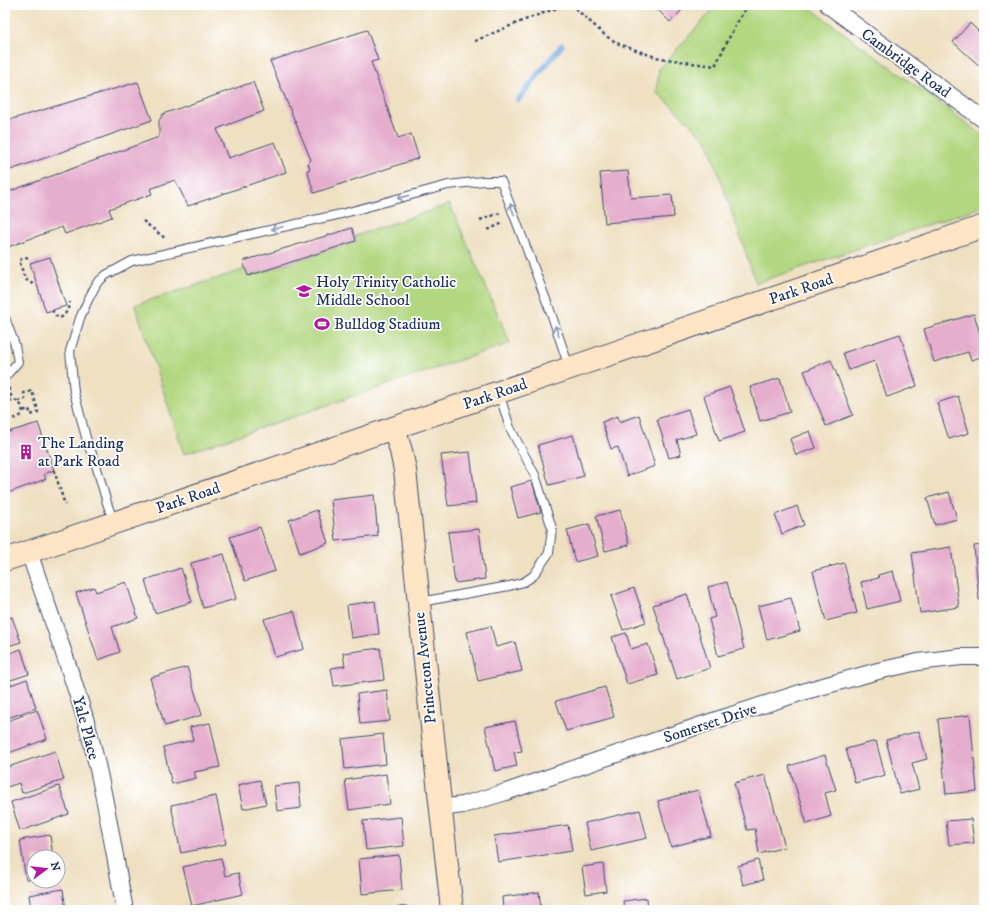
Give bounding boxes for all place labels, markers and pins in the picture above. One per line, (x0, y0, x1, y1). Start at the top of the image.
place label: Holy Trinity Catholic Middle School (316, 272, 456, 310)
school or university icon: Holy Trinity Catholic Middle School (295, 282, 313, 300)
place label: Bulldog Stadium (334, 314, 441, 334)
sports icon: Bulldog Stadium (313, 315, 331, 333)
place label: The Landing at Park Road (38, 433, 124, 471)
building icon: The Landing at Park Road (17, 443, 35, 461)

